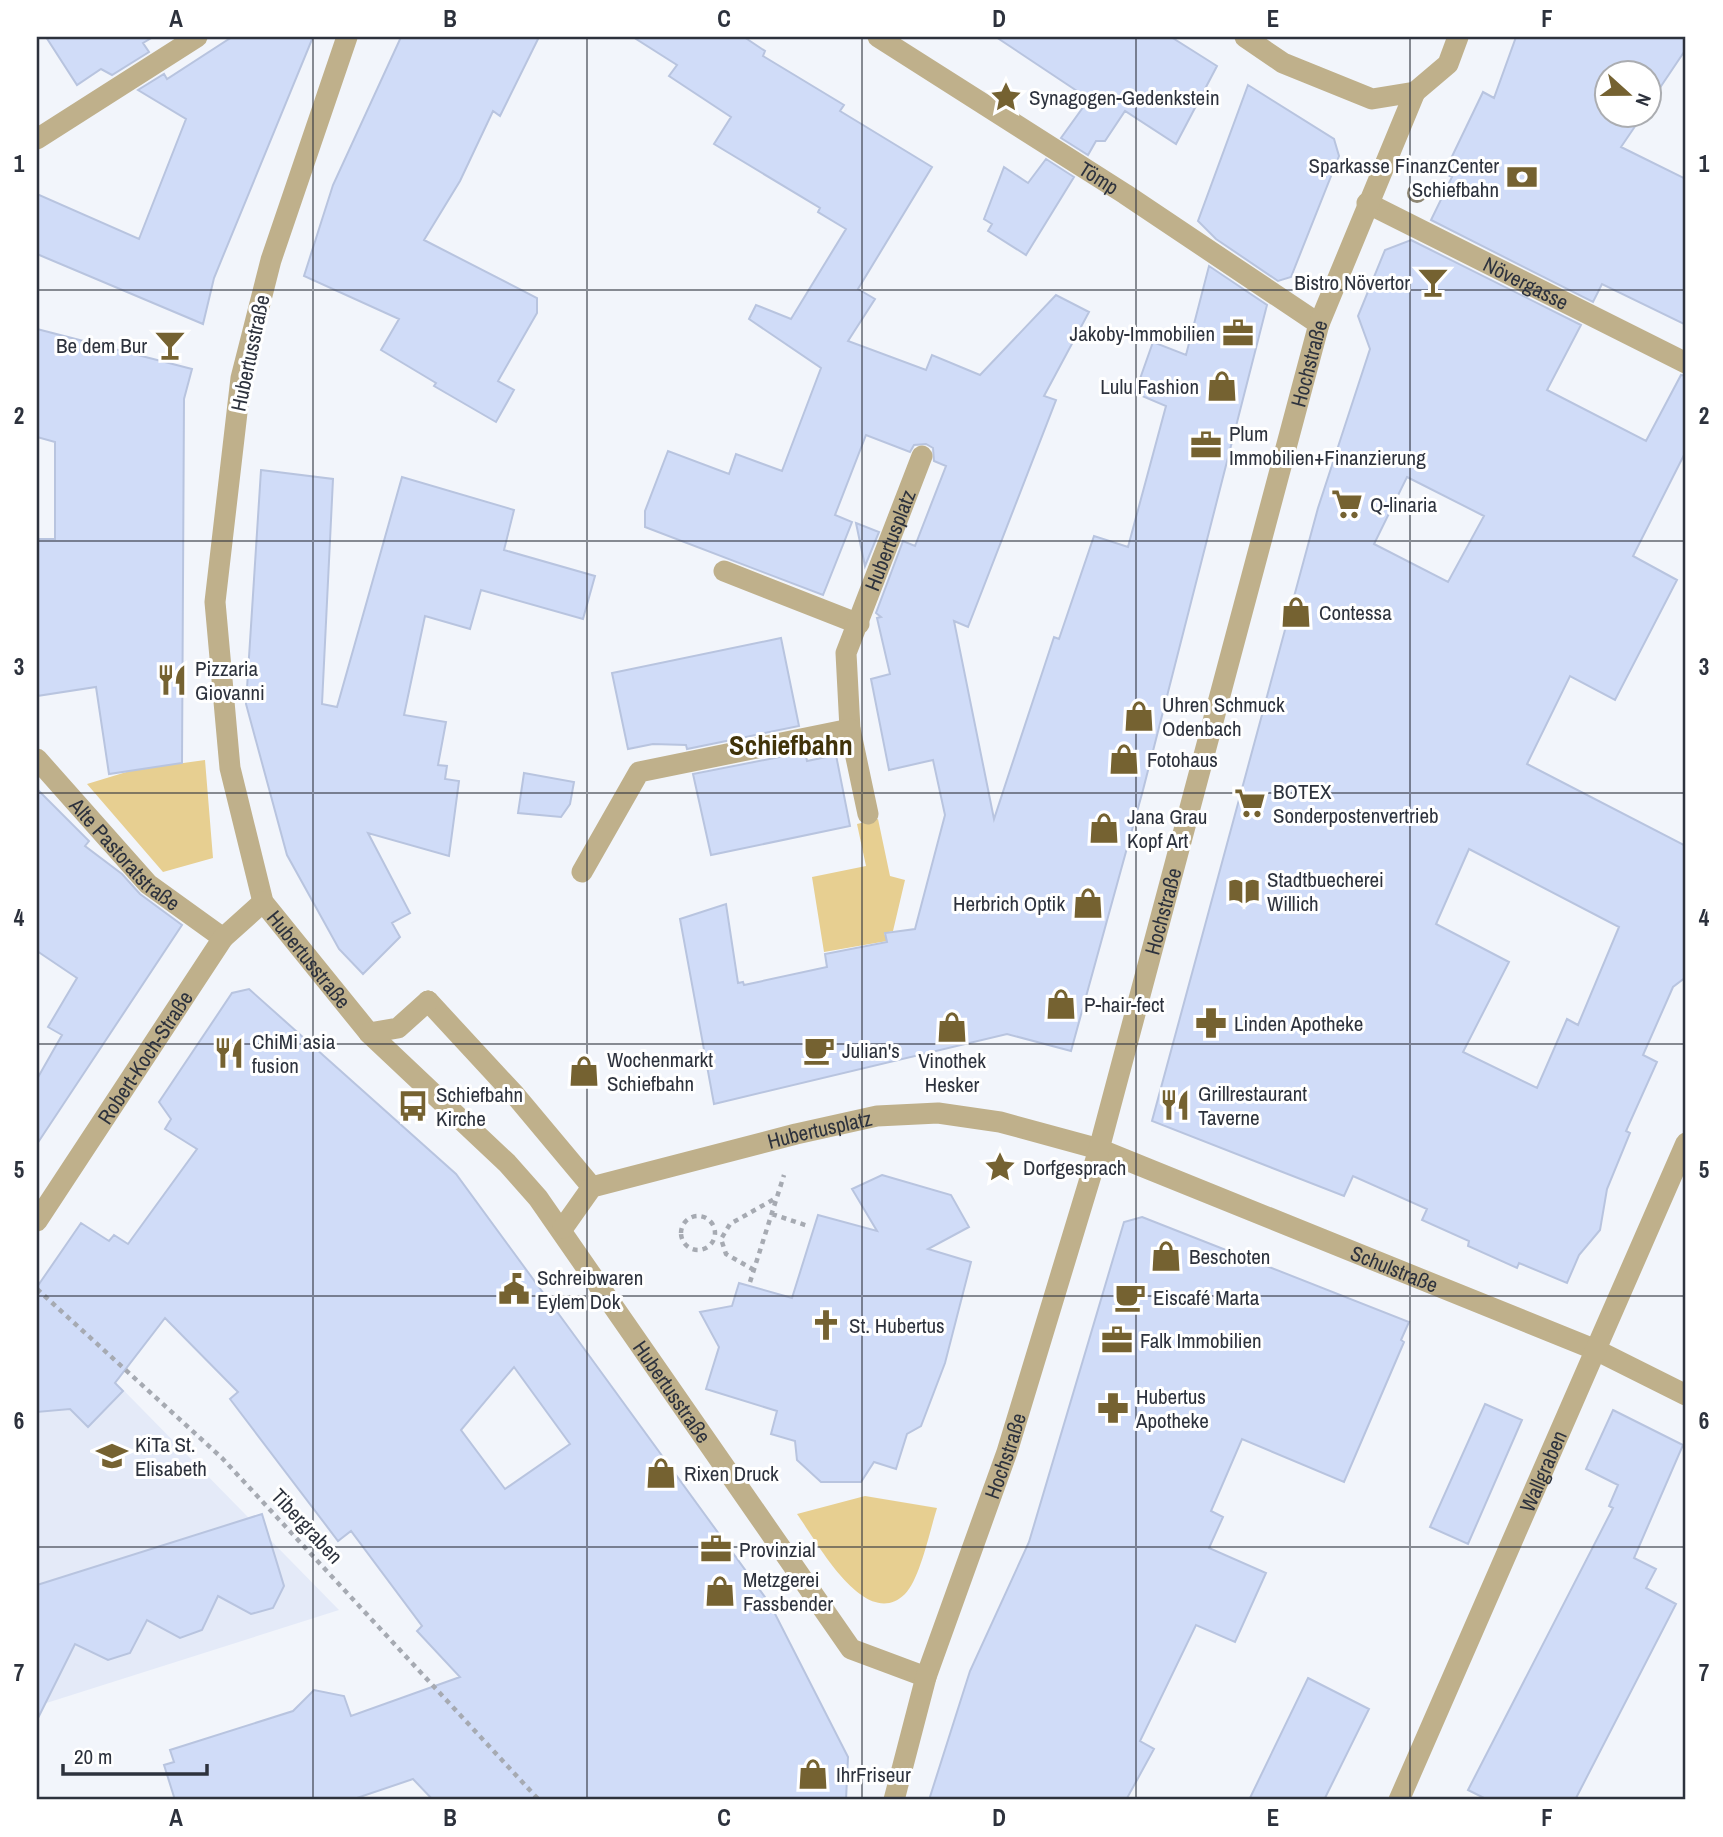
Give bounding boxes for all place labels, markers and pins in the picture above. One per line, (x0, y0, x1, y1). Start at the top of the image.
place icon: Synagogen-Gedenkstein (989, 80, 1023, 114)
place label: Synagogen-Gedenkstein (1029, 83, 1220, 112)
place label: Sparkasse FinanzCenter Schiefbahn (1309, 151, 1499, 204)
bank icon: Sparkasse FinanzCenter Schiefbahn (1505, 160, 1539, 194)
bar icon: Bistro Növertor (1416, 265, 1450, 299)
place label: Bistro Növertor (1294, 268, 1410, 297)
office icon: Jakoby-Immobilien (1221, 316, 1255, 350)
place label: Jakoby-Immobilien (1070, 319, 1215, 348)
bar icon: Be dem Bur (153, 328, 187, 362)
place label: Be dem Bur (56, 331, 147, 360)
shop icon: Lulu Fashion (1205, 369, 1239, 403)
place label: Lulu Fashion (1100, 372, 1199, 401)
place label: Plum Immobilien+Finanzierung (1229, 419, 1426, 472)
office icon: Plum Immobilien+Finanzierung (1189, 428, 1223, 462)
supermarket icon: Q-linaria (1330, 487, 1364, 521)
place label: Q-linaria (1370, 490, 1437, 519)
shop icon: Contessa (1279, 595, 1313, 629)
place label: Contessa (1319, 598, 1392, 627)
place label: Pizzaria Giovanni (195, 654, 265, 707)
restaurant icon: Pizzaria Giovanni (155, 663, 189, 697)
place label: Uhren Schmuck Odenbach (1162, 690, 1285, 743)
shop icon: Uhren Schmuck Odenbach (1122, 699, 1156, 733)
shop icon: Fotohaus (1107, 742, 1141, 776)
place label: Fotohaus (1147, 745, 1218, 774)
place label: BOTEX Sonderpostenvertrieb (1273, 777, 1439, 830)
supermarket icon: BOTEX Sonderpostenvertrieb (1233, 786, 1267, 820)
place label: Jana Grau Kopf Art (1127, 802, 1207, 855)
shop icon: Jana Grau Kopf Art (1087, 811, 1121, 845)
place label: Stadtbuecherei Willich (1267, 865, 1384, 918)
library icon: Stadtbuecherei Willich (1227, 874, 1261, 908)
shop icon: Herbrich Optik (1071, 886, 1105, 920)
place label: Herbrich Optik (953, 889, 1065, 918)
shop icon: P-hair-fect (1044, 987, 1078, 1021)
place label: P-hair-fect (1084, 990, 1165, 1019)
pharmacy icon: Linden Apotheke (1194, 1006, 1228, 1040)
place label: Linden Apotheke (1234, 1009, 1363, 1038)
shop icon: Vinothek Hesker (935, 1010, 969, 1044)
place label: ChiMi asia fusion (252, 1027, 336, 1080)
cafe icon: Julian's (802, 1033, 836, 1067)
restaurant icon: ChiMi asia fusion (212, 1036, 246, 1070)
place label: Julian's (842, 1036, 900, 1065)
place label: Wochenmarkt Schiefbahn (607, 1045, 713, 1098)
place label: Vinothek Hesker (918, 1046, 986, 1099)
shop icon: Wochenmarkt Schiefbahn (567, 1054, 601, 1088)
place label: Grillrestaurant Taverne (1198, 1079, 1307, 1132)
place label: Schiefbahn Kirche (436, 1080, 523, 1133)
restaurant icon: Grillrestaurant Taverne (1158, 1088, 1192, 1122)
bus stop icon: Schiefbahn Kirche (396, 1089, 430, 1123)
place icon: Dorfgesprach (983, 1150, 1017, 1184)
place label: Dorfgesprach (1023, 1153, 1126, 1182)
shop icon: Beschoten (1149, 1239, 1183, 1273)
place label: Beschoten (1189, 1242, 1270, 1271)
place label: Schreibwaren Eylem Dok (537, 1263, 643, 1316)
public building icon: Schreibwaren Eylem Dok (497, 1272, 531, 1306)
cafe icon: Eiscafé Marta (1113, 1280, 1147, 1314)
place label: Eiscafé Marta (1153, 1283, 1260, 1312)
church icon: St. Hubertus (809, 1308, 843, 1342)
place label: St. Hubertus (849, 1311, 945, 1340)
office icon: Falk Immobilien (1100, 1323, 1134, 1357)
place label: Falk Immobilien (1140, 1326, 1262, 1355)
place label: Hubertus Apotheke (1135, 1382, 1209, 1435)
pharmacy icon: Hubertus Apotheke (1096, 1391, 1130, 1425)
place label: KiTa St. Elisabeth (135, 1430, 207, 1483)
school or university icon: KiTa St. Elisabeth (95, 1439, 129, 1473)
shop icon: Rixen Druck (644, 1456, 678, 1490)
place label: Rixen Druck (684, 1459, 779, 1488)
office icon: Provinzial (699, 1532, 733, 1566)
place label: Provinzial (739, 1535, 816, 1564)
place label: Metzgerei Fassbender (743, 1565, 833, 1618)
shop icon: Metzgerei Fassbender (703, 1574, 737, 1608)
shop icon: IhrFriseur (796, 1757, 830, 1791)
place label: IhrFriseur (836, 1760, 911, 1789)

